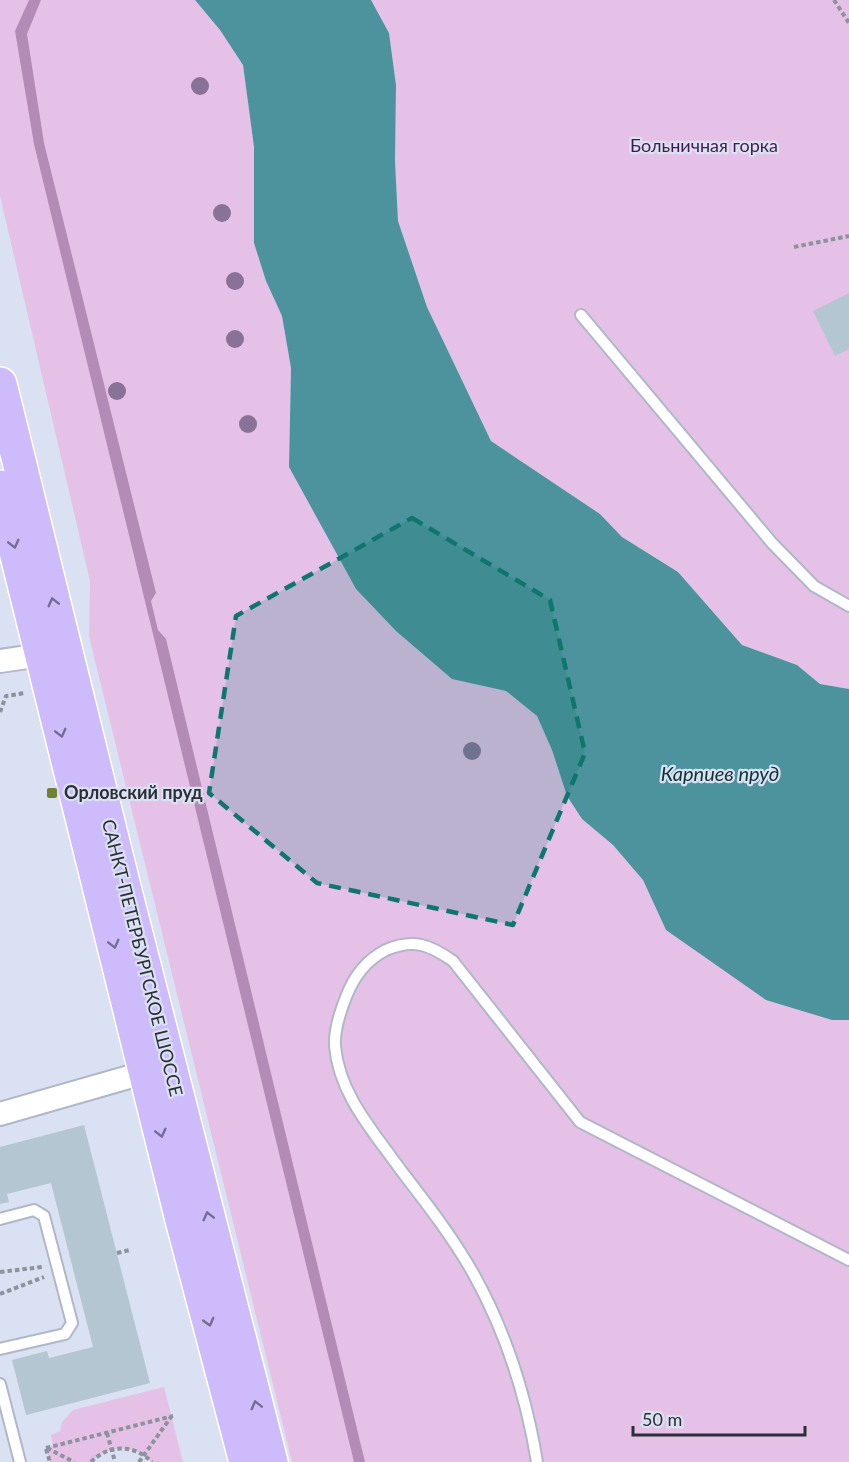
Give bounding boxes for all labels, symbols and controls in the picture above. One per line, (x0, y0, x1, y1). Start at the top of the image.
park label: Больничная горка (630, 134, 778, 156)
one-way arrow (7, 539, 20, 549)
one-way arrow (48, 597, 61, 607)
one-way arrow (54, 728, 67, 738)
water label: Карпиев пруд (661, 761, 779, 785)
place label: Орловский пруд (64, 781, 203, 803)
marker: Орловский пруд (45, 786, 59, 800)
street label: САНКТ-ПЕТЕРБУРГСКОЕ ШОССЕ (98, 817, 188, 1099)
one-way arrow (107, 939, 120, 949)
one-way arrow (154, 1128, 167, 1138)
one-way arrow (202, 1212, 215, 1222)
one-way arrow (202, 1317, 215, 1327)
scale bar (633, 1399, 806, 1437)
one-way arrow (251, 1401, 264, 1411)
text: 50 m (642, 1408, 682, 1430)

